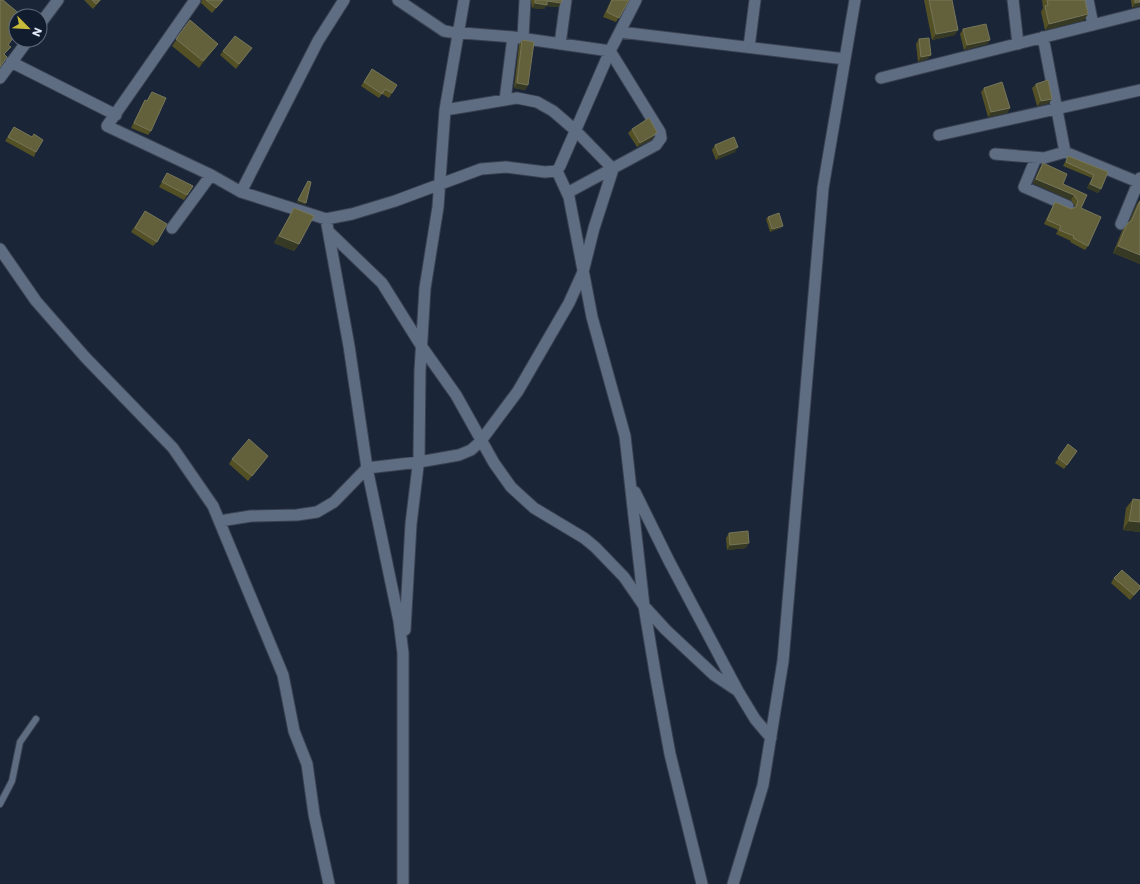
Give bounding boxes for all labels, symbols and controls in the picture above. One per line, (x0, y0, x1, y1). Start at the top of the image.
north arrow (8, 8, 48, 48)
text: N (28, 25, 46, 39)

